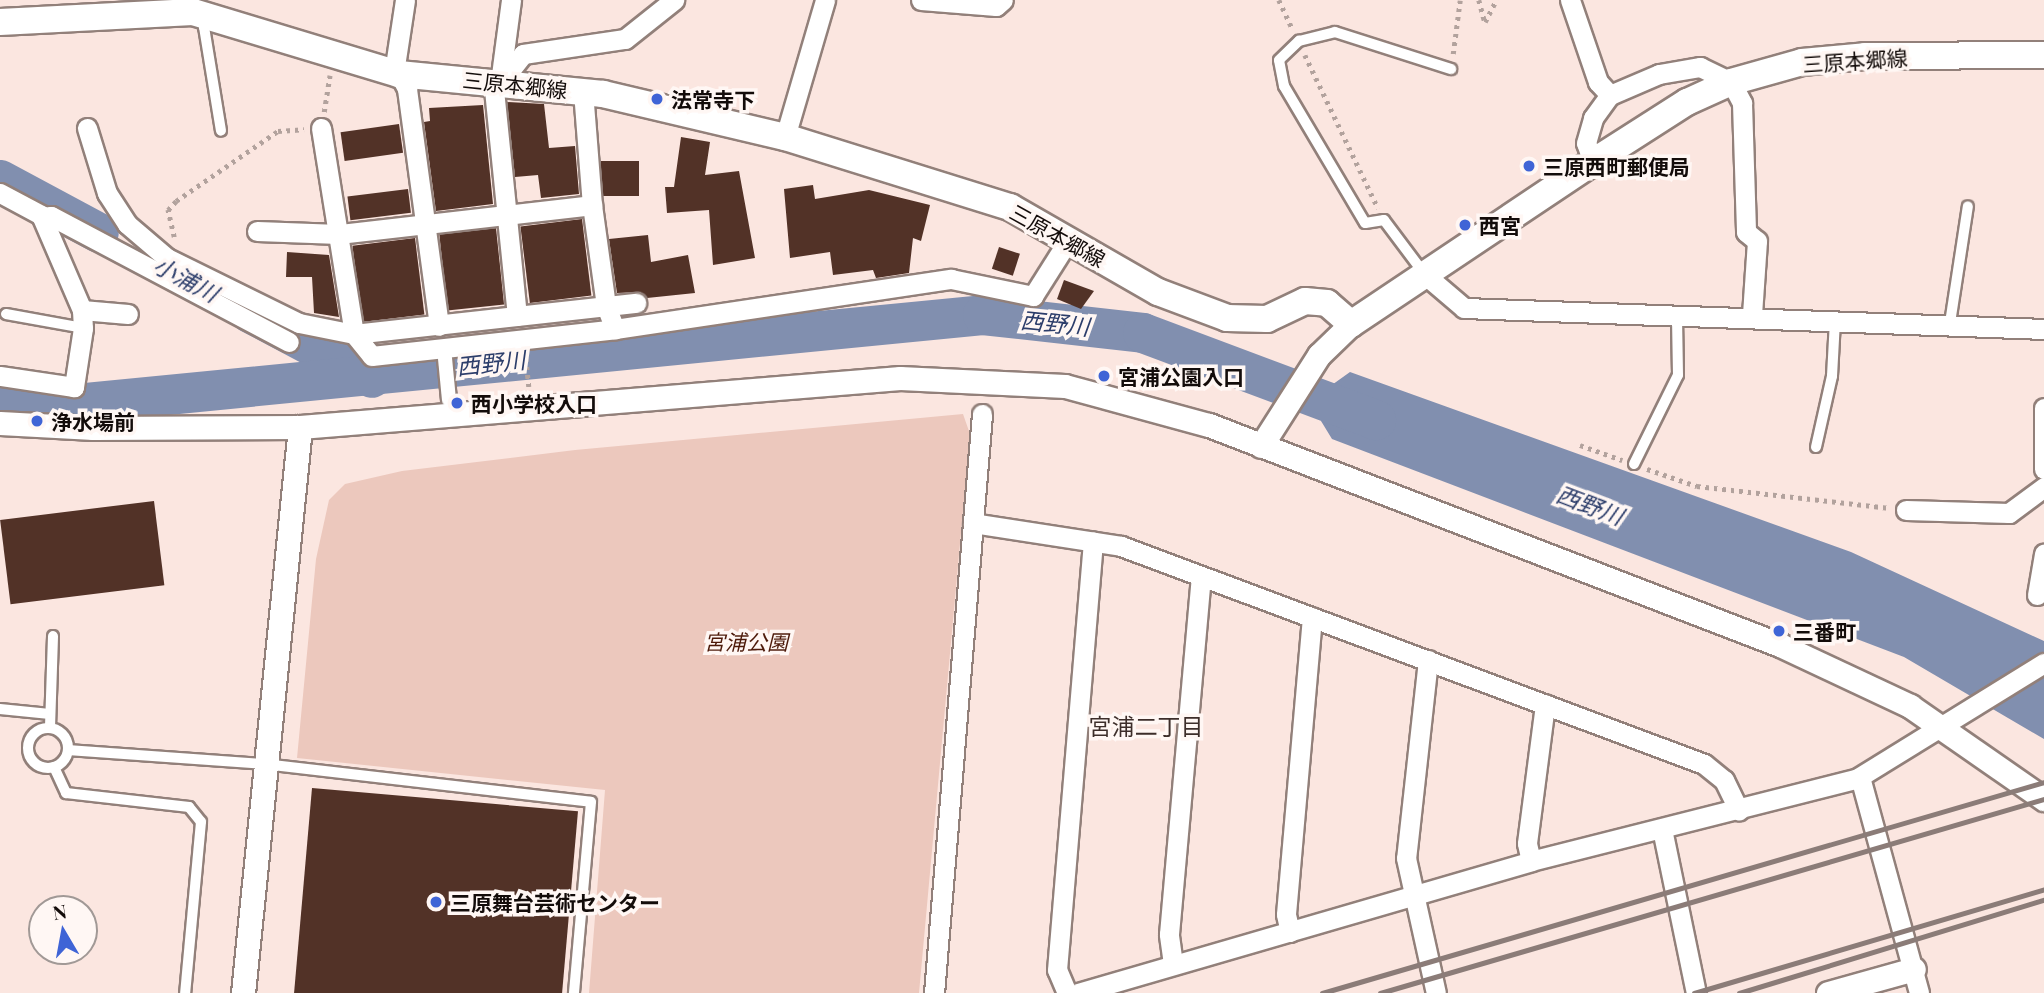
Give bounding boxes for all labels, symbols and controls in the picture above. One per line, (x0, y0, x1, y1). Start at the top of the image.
street label: 三原本郷線 (1802, 44, 1908, 76)
street label: 三原本郷線 (461, 66, 569, 102)
place label: 法常寺下 (671, 86, 755, 112)
marker: 法常寺下 (649, 91, 665, 107)
place label: 三原西町郵便局 (1543, 153, 1690, 179)
marker: 三原西町郵便局 (1521, 158, 1537, 174)
street label: 三原本郷線 (1006, 199, 1110, 271)
place label: 西宮 (1479, 212, 1521, 238)
marker: 西宮 (1457, 217, 1473, 233)
water label: 小浦川 (149, 251, 223, 307)
water label: 西野川 (1019, 306, 1091, 340)
water label: 西野川 (455, 346, 527, 380)
place label: 宮浦公園入口 (1118, 363, 1244, 389)
marker: 宮浦公園入口 (1096, 368, 1112, 384)
place label: 西小学校入口 (471, 390, 597, 416)
marker: 西小学校入口 (449, 395, 465, 411)
place label: 浄水場前 (51, 408, 135, 434)
marker: 浄水場前 (29, 413, 45, 429)
water label: 西野川 (1553, 480, 1627, 530)
place label: 三番町 (1793, 618, 1856, 644)
marker: 三番町 (1771, 623, 1787, 639)
park label: 宮浦公園 (704, 628, 788, 654)
district label: 宮浦二丁目 (1089, 712, 1203, 740)
place label: 三原舞台芸術センター (450, 889, 660, 915)
marker: 三原舞台芸術センター (428, 894, 444, 910)
north arrow (28, 895, 98, 965)
text: N (51, 897, 69, 925)

